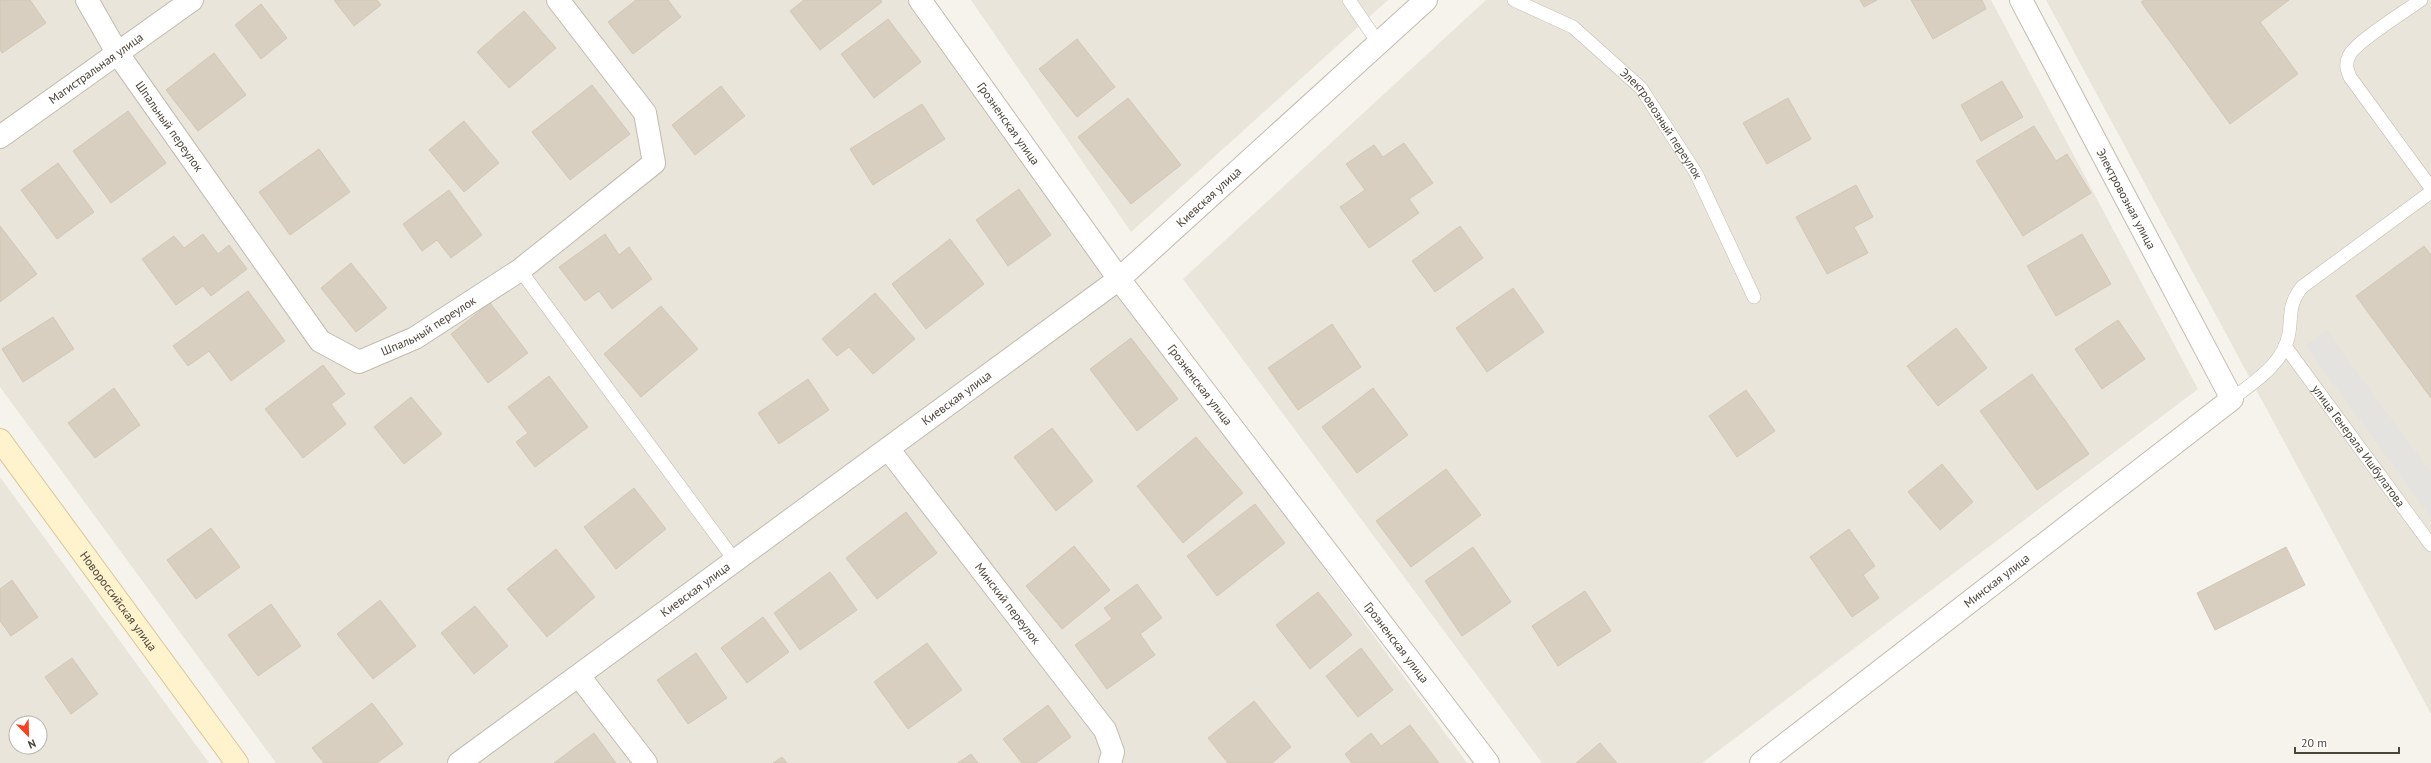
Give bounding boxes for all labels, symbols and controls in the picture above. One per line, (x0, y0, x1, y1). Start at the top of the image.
street label: Магистральная улица (46, 29, 146, 107)
street label: Электровозный переулок (1617, 65, 1706, 182)
street label: Шпальный переулок (132, 78, 207, 175)
street label: Грозненская улица (974, 79, 1043, 168)
street label: Электровозная улица (2094, 146, 2159, 252)
street label: Киевская улица (1173, 164, 1244, 230)
street label: Шпальный переулок (379, 292, 479, 359)
street label: Грозненская улица (1165, 341, 1236, 428)
street label: Киевская улица (919, 367, 994, 428)
street label: улица Генерала Ишбулатова (2309, 382, 2409, 510)
street label: Новороссийская улица (77, 548, 160, 654)
street label: Минская улица (1961, 550, 2032, 611)
street label: Киевская улица (657, 559, 733, 620)
street label: Минский переулок (972, 560, 1044, 647)
street label: Грозненская улица (1361, 599, 1432, 686)
north arrow (8, 715, 48, 755)
scale bar (2295, 729, 2399, 755)
text: 20 m (2301, 735, 2327, 750)
text: N (26, 736, 38, 752)

